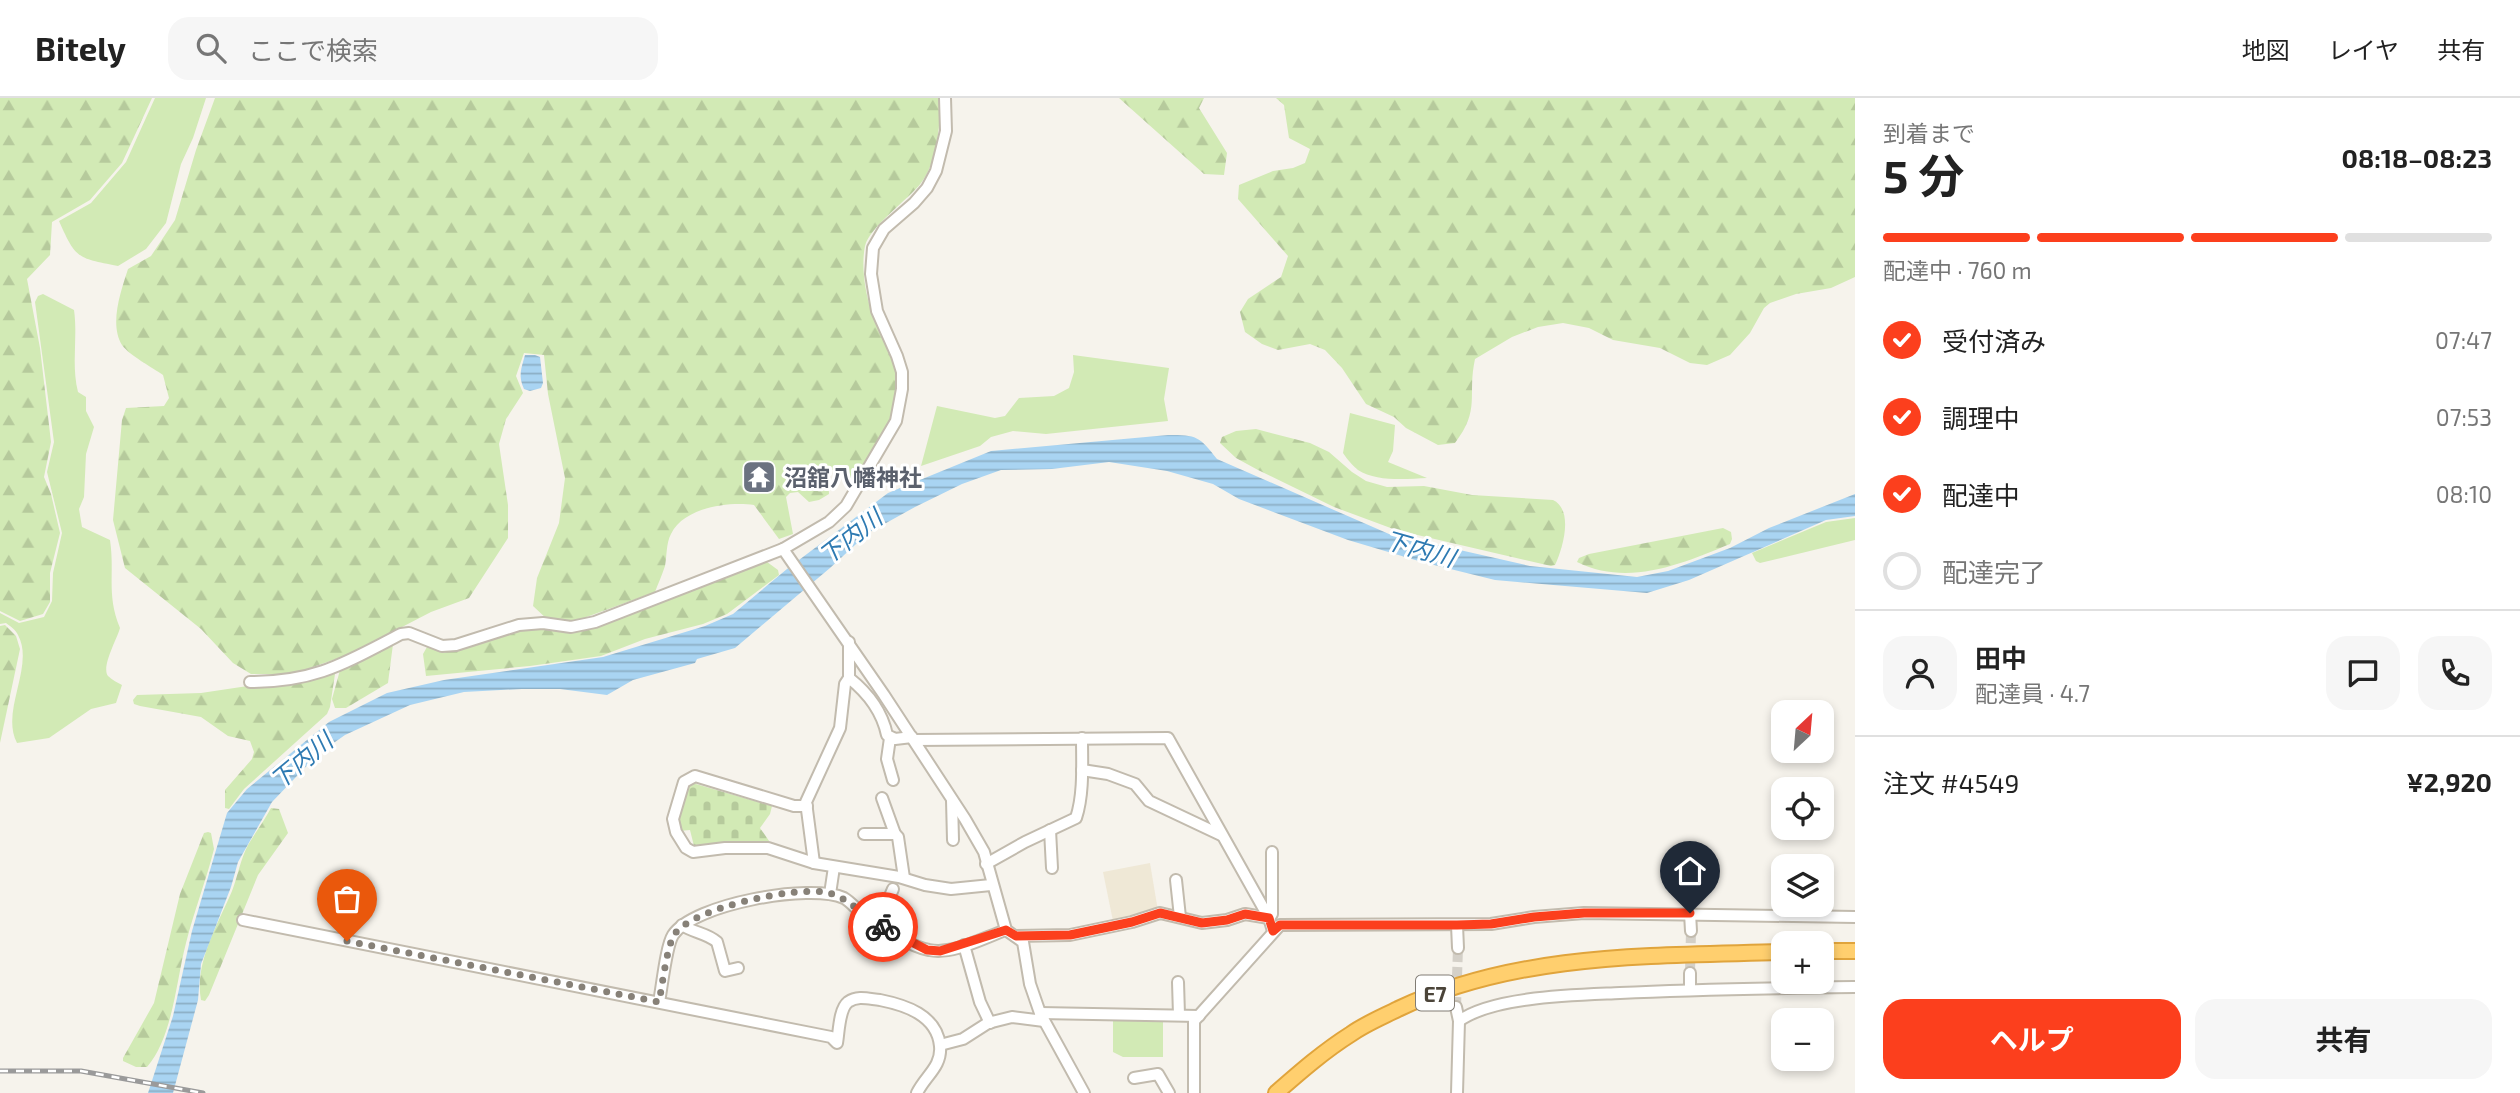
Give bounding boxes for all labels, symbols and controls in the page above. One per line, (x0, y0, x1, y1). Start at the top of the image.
search box (168, 17, 658, 80)
text: Bitely (35, 28, 126, 68)
icon: search (192, 29, 230, 67)
text: ここで検索 (248, 34, 378, 65)
text: 地図 (2242, 35, 2290, 64)
text: レイヤ (2328, 35, 2399, 64)
text: 共有 (2437, 35, 2485, 64)
text: 到着まで (1883, 119, 1975, 147)
text: 08:18–08:23 (2342, 142, 2492, 173)
text: 5 分 (1883, 147, 1964, 202)
text: 配達中 · 760 m (1883, 256, 2032, 284)
icon: check (1883, 321, 1921, 359)
text: 受付済み (1942, 325, 2046, 356)
text: 07:47 (2435, 326, 2492, 354)
icon: check (1883, 398, 1921, 436)
text: 調理中 (1942, 402, 2020, 433)
text: 07:53 (2436, 403, 2492, 431)
temple icon: 沼舘八幡神社 (740, 458, 778, 496)
place label: 沼舘八幡神社 (784, 463, 922, 491)
icon: check (1883, 475, 1921, 513)
text: 配達中 (1942, 479, 2020, 510)
text: 08:10 (2436, 480, 2492, 508)
water label: 下内川 (813, 501, 890, 570)
water label: 下内川 (1381, 524, 1461, 573)
text: 配達完了 (1942, 556, 2046, 587)
button: person (1883, 636, 1957, 710)
button: chat (2326, 636, 2400, 710)
button: phone (2418, 636, 2492, 710)
text: 田中 (1975, 642, 2027, 673)
text: 配達員 · 4.7 (1975, 679, 2090, 707)
north arrow (1771, 700, 1834, 763)
map controls (1771, 700, 1834, 1071)
water label: 下内川 (264, 724, 340, 794)
text: ¥2,920 (2406, 766, 2492, 797)
text: 注文 #4549 (1883, 767, 2019, 798)
button: locate (1771, 777, 1834, 840)
pin (1660, 841, 1720, 913)
icon: home (1671, 852, 1709, 890)
button: layers (1771, 854, 1834, 917)
pin (317, 869, 377, 941)
icon: bag (328, 880, 366, 918)
courier (848, 892, 918, 962)
icon: bike (864, 908, 902, 946)
button: + (1771, 931, 1834, 994)
road number: E7 (1416, 976, 1454, 1010)
button: ヘルプ (1883, 999, 2181, 1079)
button: 共有 (2195, 999, 2492, 1079)
button: − (1771, 1008, 1834, 1071)

